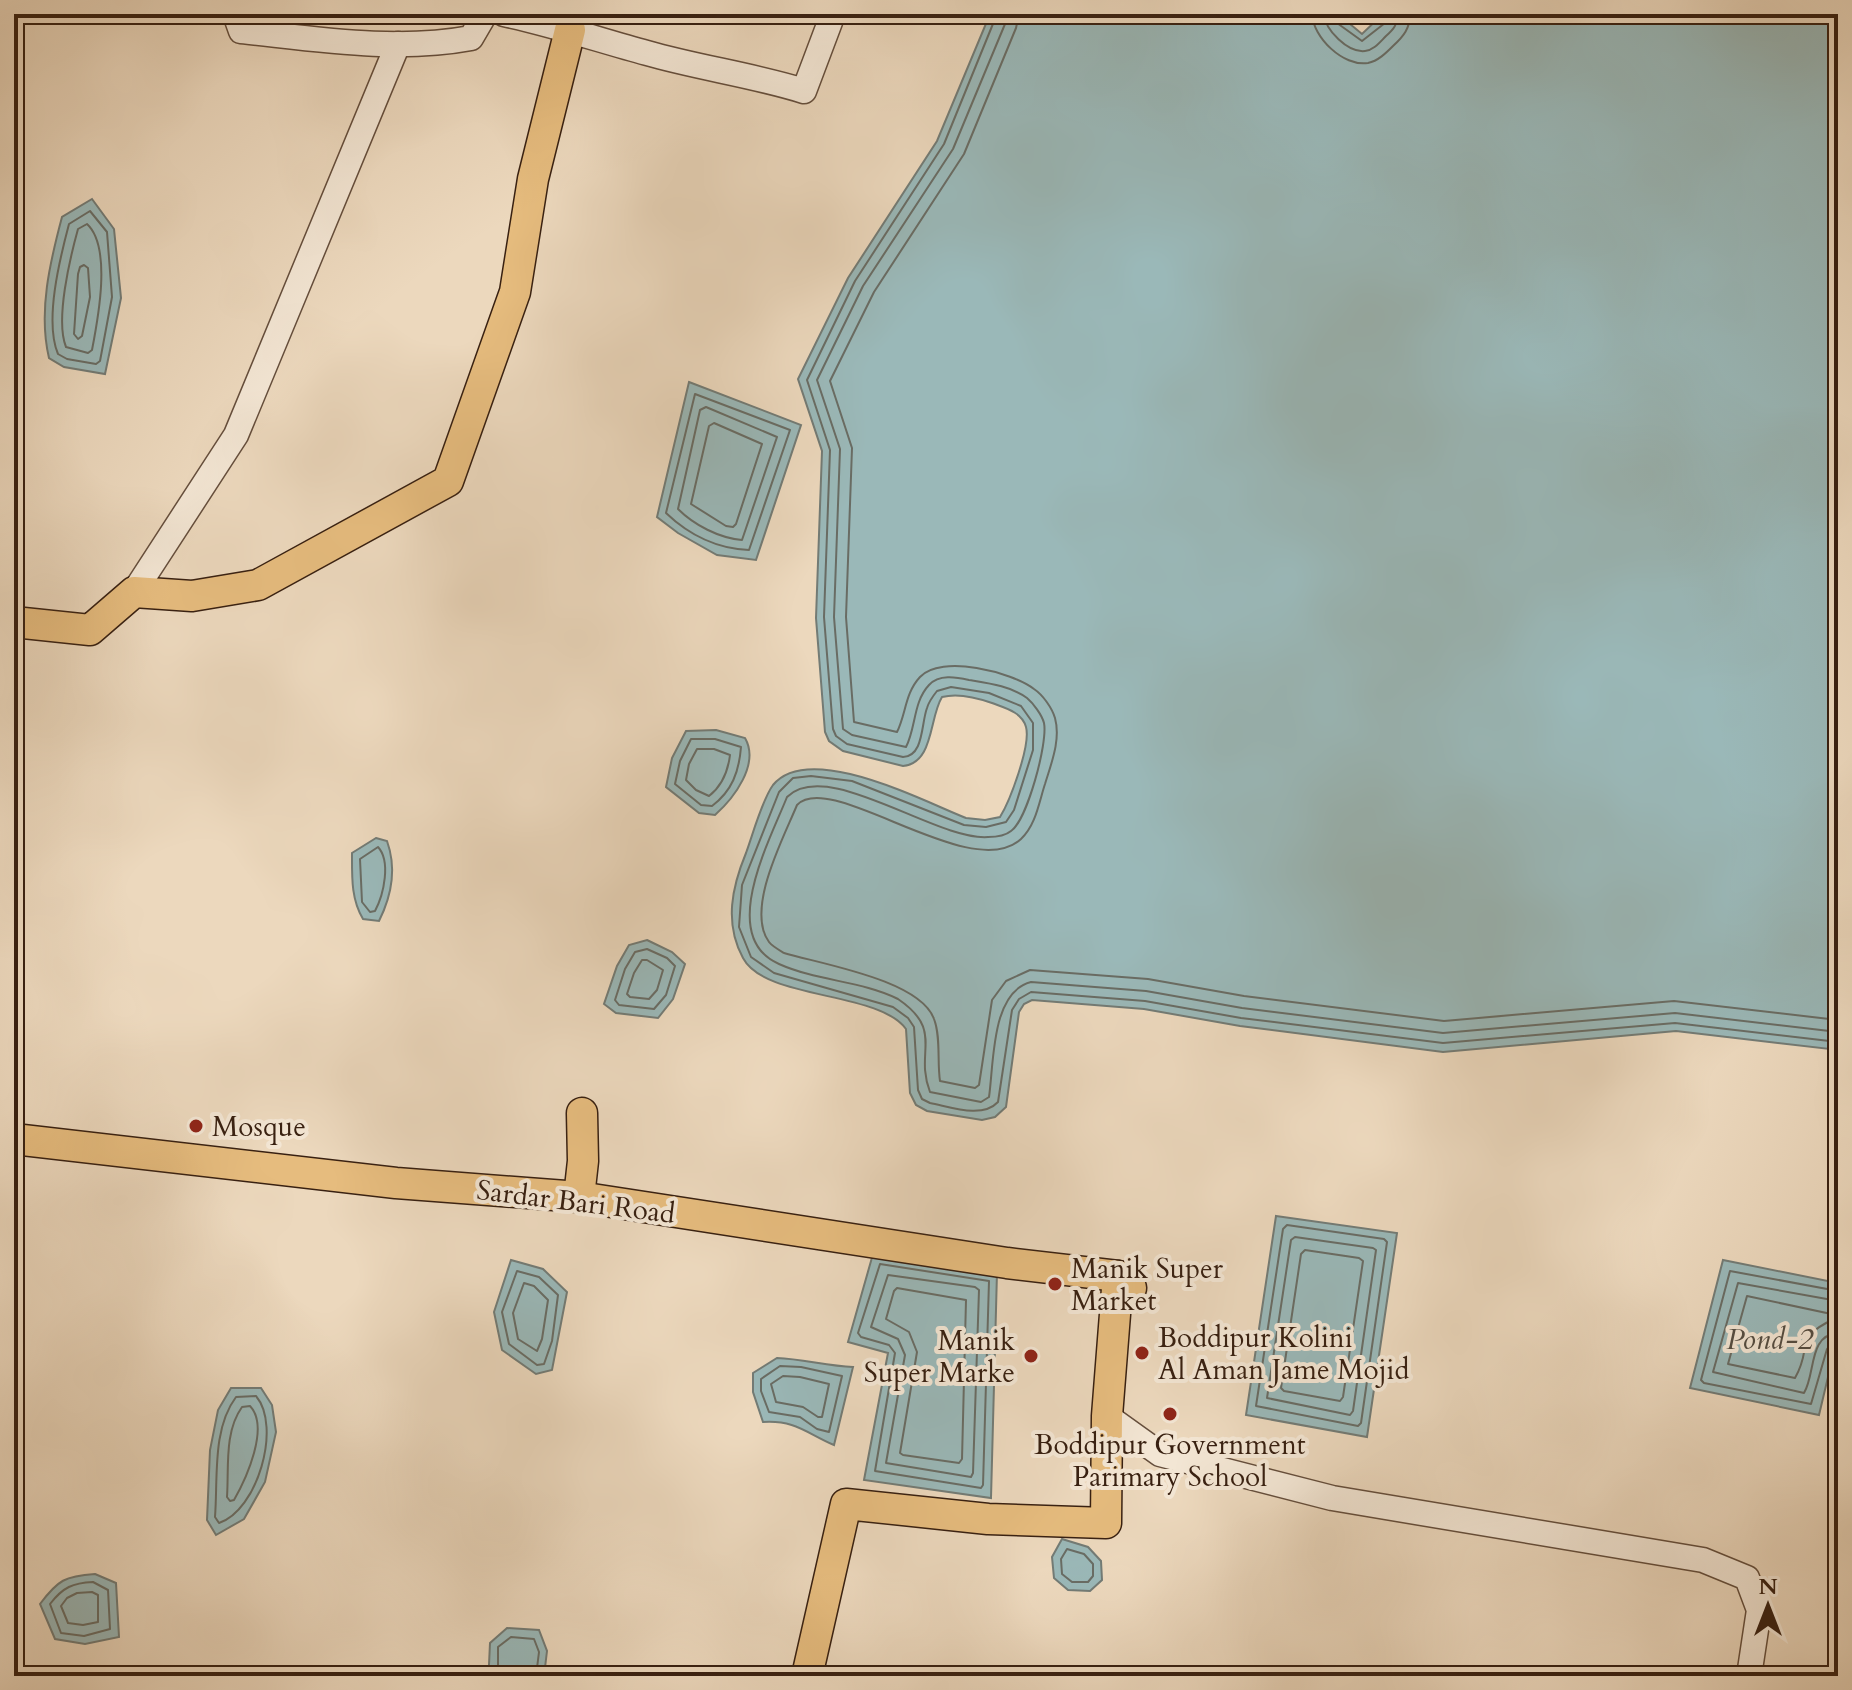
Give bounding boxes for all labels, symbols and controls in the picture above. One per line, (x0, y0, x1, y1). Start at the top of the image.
place label: Mosque (212, 1108, 306, 1146)
marker: Mosque (187, 1117, 205, 1135)
street label: Sardar Bari Road (475, 1171, 677, 1233)
place label: Manik Super Market (1071, 1250, 1224, 1320)
marker: Manik Super Market (1046, 1275, 1064, 1293)
place label: Boddipur Kolini Al Aman Jame Mojid (1158, 1319, 1409, 1389)
water label: Pond-2 (1726, 1319, 1814, 1360)
place label: Manik Super Marke (864, 1322, 1015, 1392)
marker: Boddipur Kolini Al Aman Jame Mojid (1133, 1344, 1151, 1362)
marker: Manik Super Marke (1022, 1347, 1040, 1365)
marker: Boddipur Government Parimary School (1161, 1405, 1179, 1423)
place label: Boddipur Government Parimary School (1034, 1426, 1306, 1496)
north arrow (1728, 1566, 1808, 1646)
text: N (1758, 1572, 1778, 1602)

